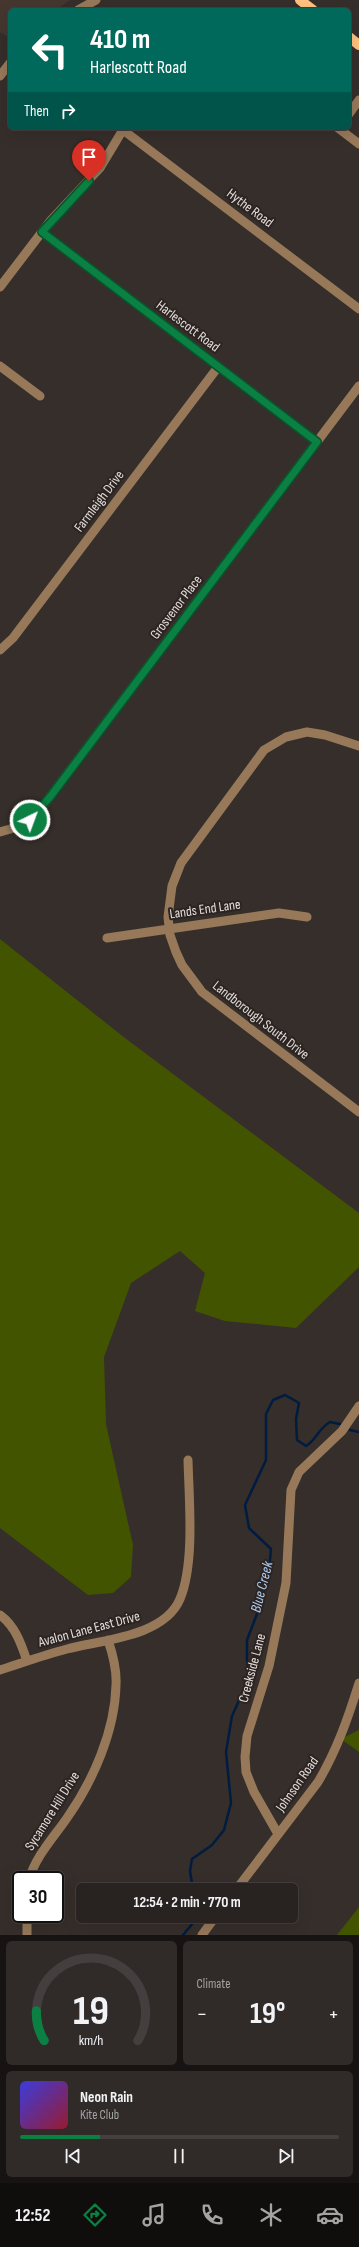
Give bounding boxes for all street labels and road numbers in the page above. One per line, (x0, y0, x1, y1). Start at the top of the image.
street label: Hythe Road (223, 185, 277, 231)
street label: Harlescott Road (153, 297, 223, 356)
street label: Farmleigh Drive (70, 467, 128, 535)
street label: Grosvenor Place (146, 572, 206, 642)
street label: Lands End Lane (168, 896, 242, 922)
street label: Landborough South Drive (209, 977, 313, 1063)
street label: Avalon Lane East Drive (35, 1607, 142, 1651)
street label: Creekside Lane (235, 1632, 269, 1704)
street label: Johnson Road (271, 1753, 322, 1816)
street label: Sycamore Hill Drive (21, 1768, 83, 1854)

